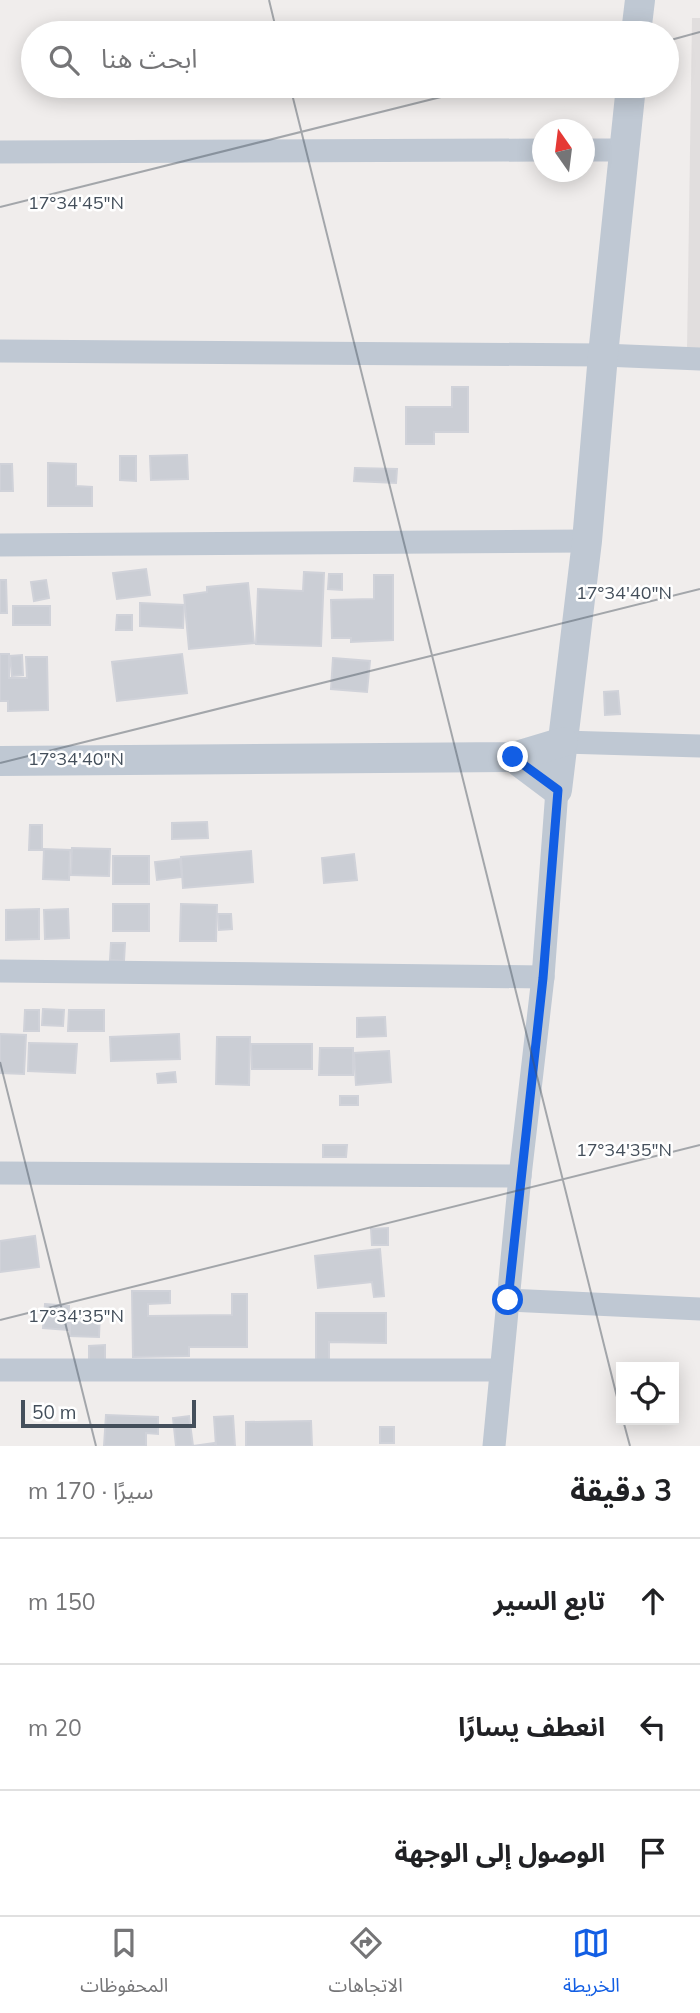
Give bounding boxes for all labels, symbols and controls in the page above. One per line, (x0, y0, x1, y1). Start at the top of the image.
search box (21, 21, 679, 98)
icon: search (45, 41, 83, 79)
text: ابحث هنا (101, 42, 197, 75)
north arrow (532, 119, 595, 182)
text: 17°34'45"N (28, 191, 124, 214)
text: 17°34'40"N (576, 581, 672, 604)
route end (497, 741, 528, 772)
text: 17°34'40"N (28, 747, 124, 770)
text: 17°34'35"N (576, 1138, 672, 1161)
route start (492, 1284, 523, 1315)
text: 17°34'35"N (28, 1304, 124, 1327)
map controls (616, 1362, 679, 1425)
button: locate (616, 1362, 679, 1425)
scale bar (21, 1397, 196, 1429)
text: 50 m (32, 1400, 76, 1424)
text: 3 دقيقة (570, 1471, 672, 1509)
text: سيرًا · 170 m (28, 1476, 154, 1505)
icon: ahead (634, 1582, 672, 1620)
text: تابع السير (494, 1584, 605, 1617)
text: 150 m (28, 1587, 96, 1616)
icon: left (634, 1708, 672, 1746)
text: انعطف يسارًا (458, 1710, 605, 1743)
text: 20 m (28, 1713, 82, 1742)
icon: arrive (634, 1834, 672, 1872)
text: الوصول إلى الوجهة (394, 1836, 605, 1869)
tab: المحفوظات (80, 1924, 168, 2006)
tab: الاتجاهات (329, 1924, 403, 2006)
tab: الخريطة (563, 1924, 620, 2006)

